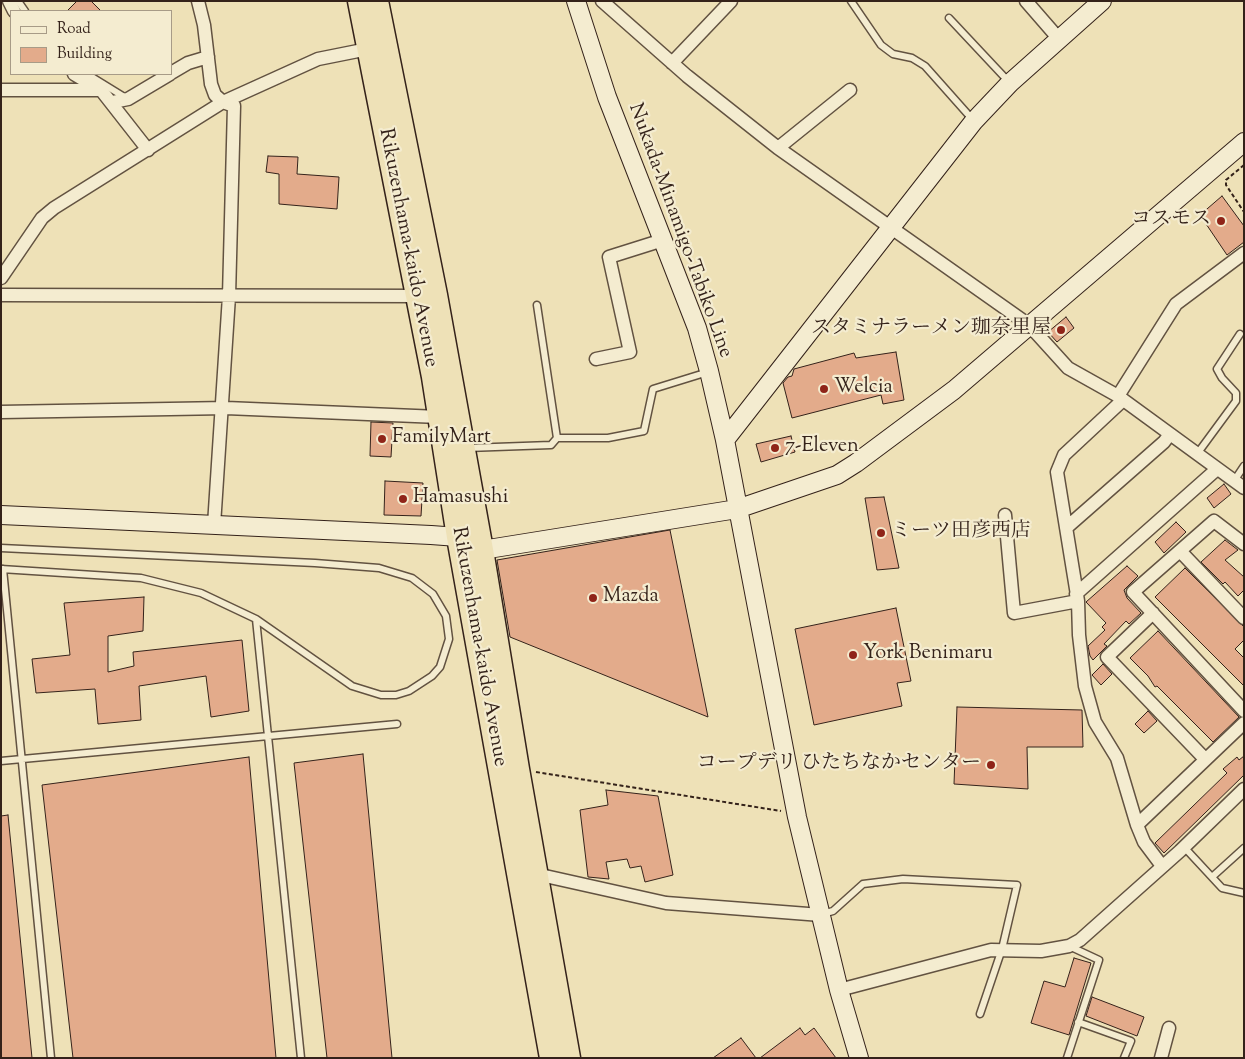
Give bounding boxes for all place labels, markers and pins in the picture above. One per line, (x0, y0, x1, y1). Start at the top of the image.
place label: コスモス (1131, 209, 1211, 233)
marker: コスモス (1215, 215, 1227, 227)
place label: スタミナラーメン珈奈里屋 (811, 318, 1051, 342)
marker: スタミナラーメン珈奈里屋 (1055, 324, 1067, 336)
place label: Welcia (834, 377, 893, 401)
marker: Welcia (818, 383, 830, 395)
place label: FamilyMart (392, 427, 491, 451)
marker: FamilyMart (376, 433, 388, 445)
place label: 7-Eleven (785, 436, 859, 460)
marker: 7-Eleven (769, 442, 781, 454)
place label: Hamasushi (413, 487, 508, 511)
marker: Hamasushi (397, 493, 409, 505)
place label: ミーツ田彦西店 (891, 521, 1031, 545)
marker: ミーツ田彦西店 (875, 527, 887, 539)
place label: Mazda (603, 586, 659, 610)
marker: Mazda (587, 592, 599, 604)
place label: York Benimaru (863, 643, 993, 667)
marker: York Benimaru (847, 649, 859, 661)
place label: コープデリ ひたちなかセンター (697, 753, 981, 777)
marker: コープデリ ひたちなかセンター (985, 759, 997, 771)

